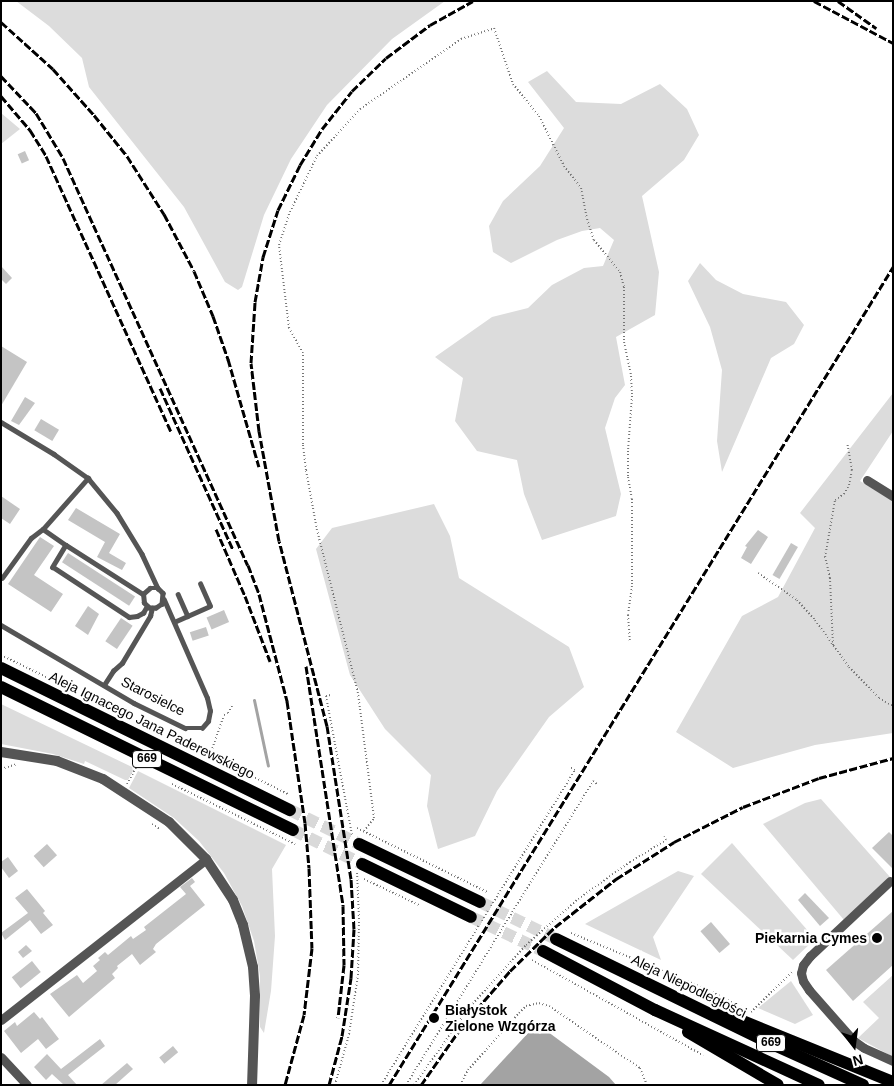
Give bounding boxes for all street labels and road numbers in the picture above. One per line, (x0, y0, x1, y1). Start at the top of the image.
street label: Aleja Ignacego Jana Paderewskiego (47, 668, 257, 782)
street label: Starosielce (118, 673, 188, 719)
road number: 669 (131, 750, 163, 769)
street label: Aleja Niepodległości (629, 951, 749, 1021)
road number: 669 (755, 1034, 787, 1052)

